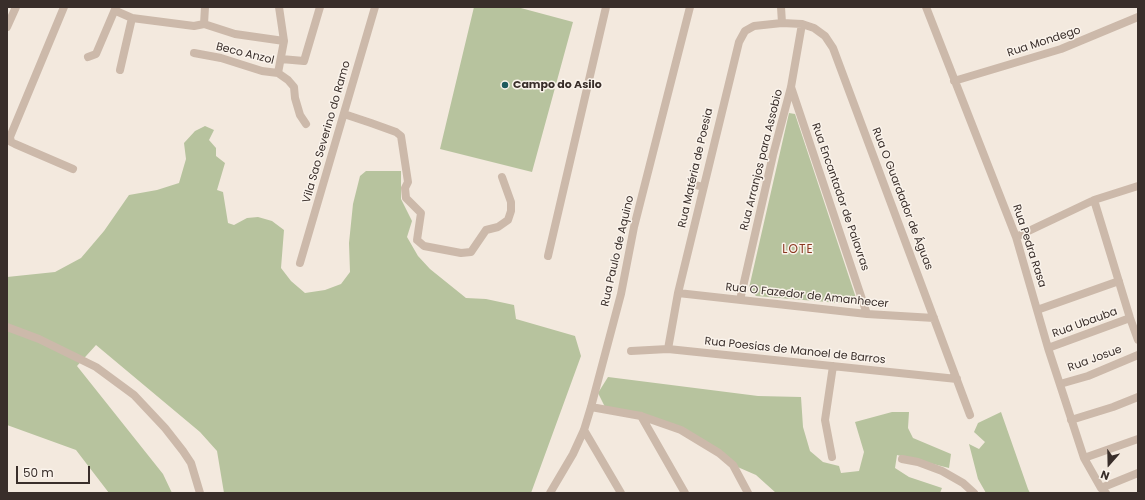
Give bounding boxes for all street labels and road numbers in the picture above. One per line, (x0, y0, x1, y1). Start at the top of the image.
street label: Rua Mondego (1006, 24, 1082, 60)
street label: Beco Anzol (215, 40, 275, 68)
street label: Vila Sao Severino do Ramo (300, 59, 354, 205)
street label: Rua Arranjos para Assobio (738, 88, 786, 232)
street label: Rua Matéria de Poesia (676, 107, 716, 229)
street label: Rua Encantador de Palavras (808, 121, 872, 273)
street label: Rua O Guardador de Águas (869, 126, 935, 272)
street label: Rua Paulo de Aquino (599, 194, 637, 308)
street label: Rua Pedra Rasa (1009, 203, 1049, 289)
street label: Rua O Fazedor de Amanhecer (725, 281, 889, 311)
street label: Rua Ubauba (1051, 305, 1119, 341)
street label: Rua Poesias de Manoel de Barros (704, 335, 886, 367)
street label: Rua Josue (1066, 343, 1124, 375)

